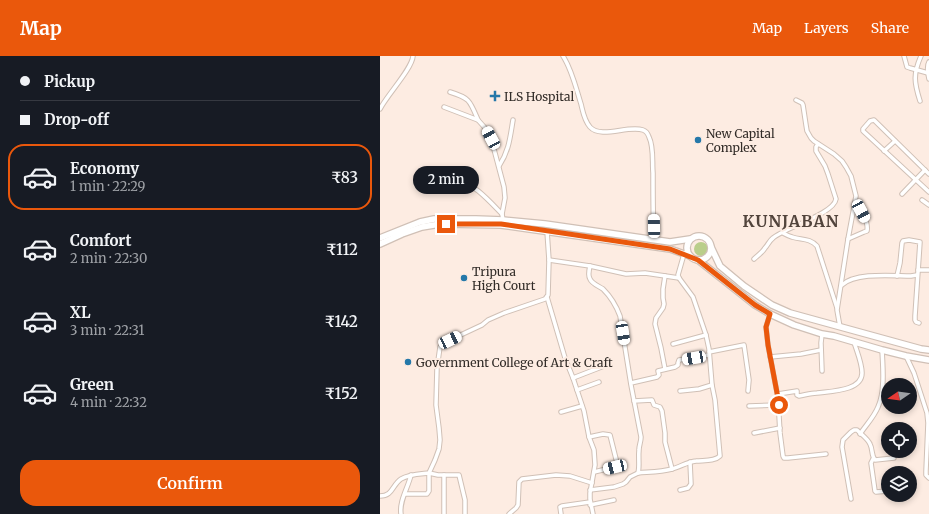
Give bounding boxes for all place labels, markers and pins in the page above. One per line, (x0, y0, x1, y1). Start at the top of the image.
place label: ILS Hospital (504, 89, 574, 104)
marker: ILS Hospital (489, 90, 501, 102)
place label: New Capital Complex (706, 126, 775, 155)
marker: New Capital Complex (693, 135, 703, 145)
place label: Tripura High Court (472, 264, 536, 293)
marker: Tripura High Court (459, 273, 469, 283)
place label: Government College of Art & Craft (416, 355, 613, 370)
marker: Government College of Art & Craft (403, 357, 413, 367)

